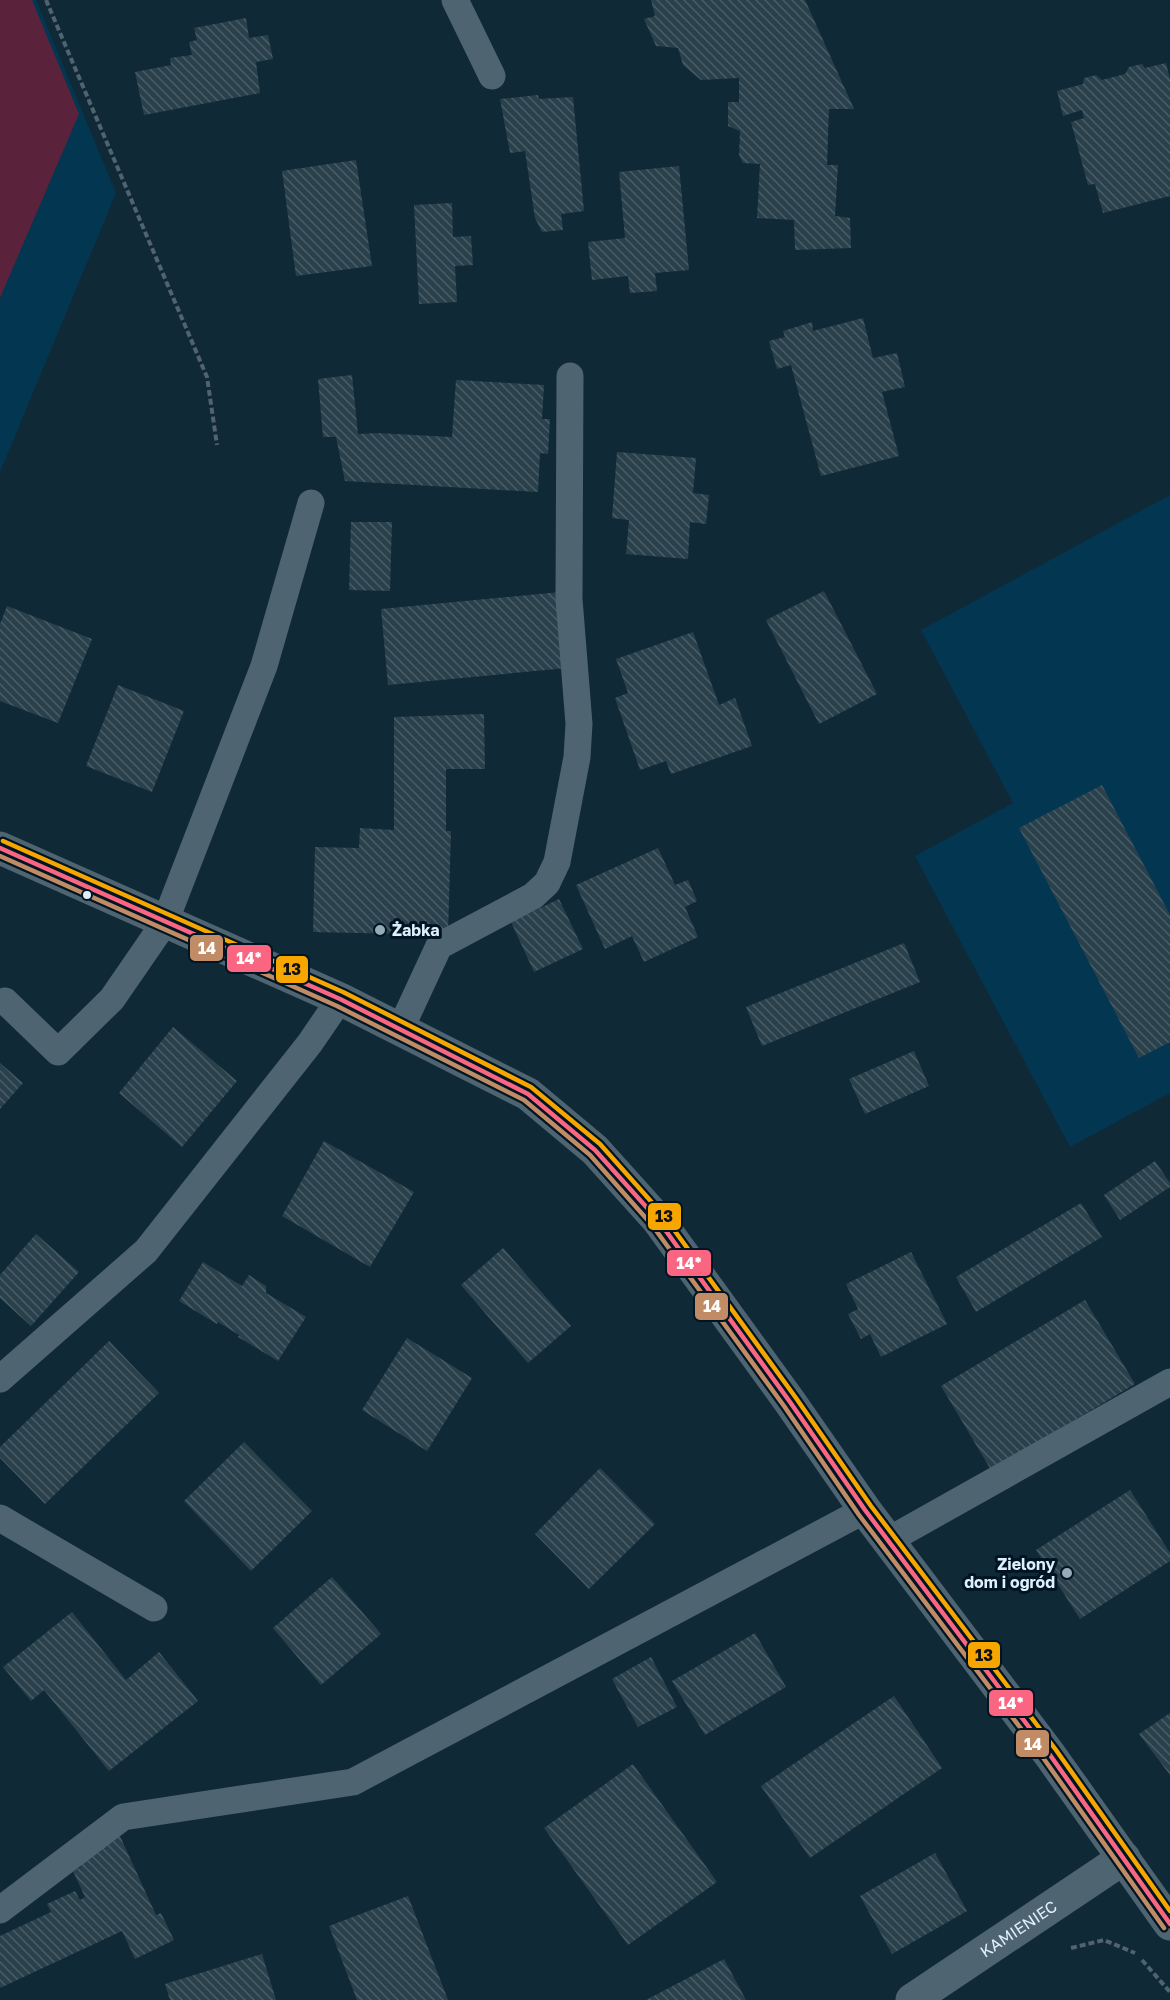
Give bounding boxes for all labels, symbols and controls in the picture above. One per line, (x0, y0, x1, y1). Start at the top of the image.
unlabelled marker (81, 889, 93, 901)
place label: Żabka (392, 920, 440, 940)
marker: Żabka (373, 923, 387, 937)
line badge: 14 (189, 934, 224, 962)
text: 14 (198, 938, 216, 958)
line badge: 14* (226, 944, 272, 973)
text: 14* (236, 948, 262, 968)
line badge: 13 (275, 955, 309, 984)
text: 13 (283, 959, 301, 979)
line badge: 13 (647, 1202, 682, 1231)
text: 13 (655, 1206, 673, 1226)
line badge: 14* (666, 1249, 712, 1277)
text: 14* (676, 1253, 702, 1273)
line badge: 14 (694, 1292, 729, 1321)
text: 14 (703, 1296, 721, 1316)
place label: Zielony dom i ogród (964, 1554, 1055, 1592)
marker: Zielony dom i ogród (1060, 1566, 1074, 1580)
line badge: 13 (967, 1641, 1001, 1669)
text: 13 (975, 1645, 993, 1665)
line badge: 14* (988, 1689, 1034, 1717)
text: 14* (998, 1693, 1024, 1713)
line badge: 14 (1015, 1729, 1050, 1758)
text: 14 (1024, 1734, 1042, 1754)
street label: KAMIENIEC (976, 1896, 1061, 1962)

